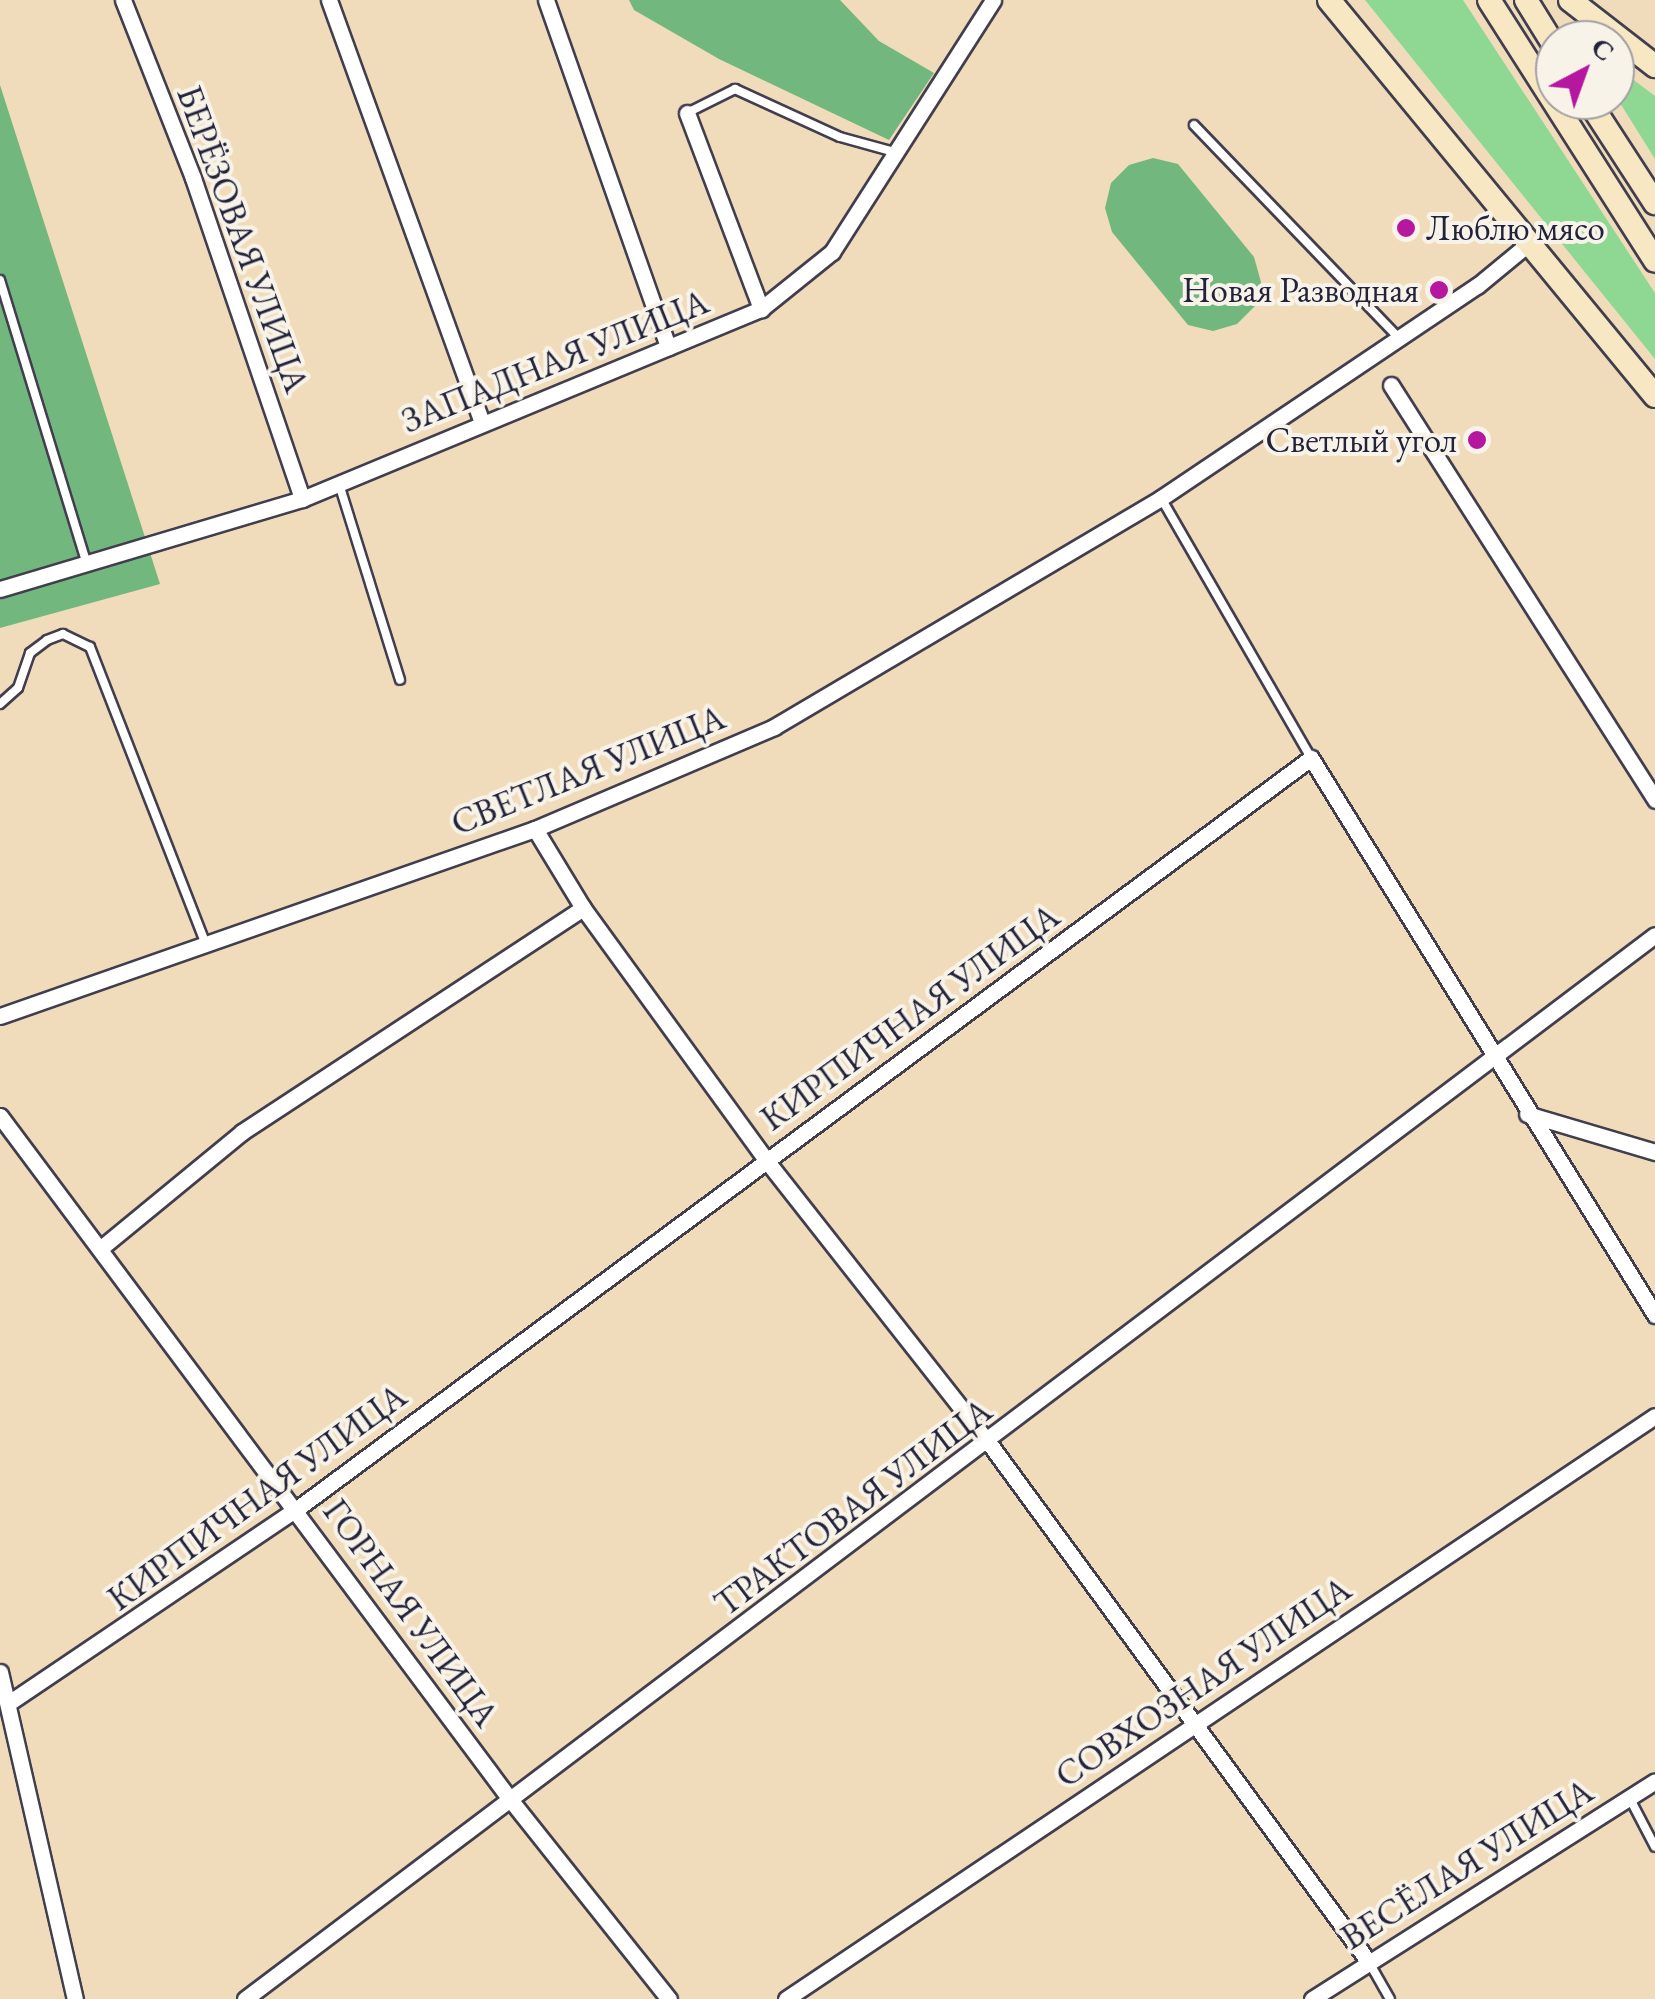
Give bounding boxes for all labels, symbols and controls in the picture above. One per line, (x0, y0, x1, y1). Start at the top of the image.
north arrow (1535, 20, 1635, 120)
text: С (1584, 29, 1623, 69)
street label: БЕРЁЗОВАЯ УЛИЦА (168, 80, 318, 398)
place label: Люблю мясо (1426, 207, 1605, 249)
marker: Люблю мясо (1395, 217, 1417, 239)
place label: Новая Разводная (1182, 269, 1419, 311)
marker: Новая Разводная (1428, 279, 1450, 301)
street label: ЗАПАДНАЯ УЛИЦА (395, 280, 715, 442)
place label: Светлый угол (1265, 419, 1457, 461)
marker: Светлый угол (1466, 429, 1488, 451)
street label: СВЕТЛАЯ УЛИЦА (445, 696, 731, 844)
street label: КИРПИЧНАЯ УЛИЦА (753, 895, 1067, 1139)
street label: КИРПИЧНАЯ УЛИЦА (100, 1375, 414, 1619)
street label: ТРАКТОВАЯ УЛИЦА (706, 1389, 1000, 1625)
street label: ГОРНАЯ УЛИЦА (314, 1491, 508, 1735)
street label: СОВХОЗНАЯ УЛИЦА (1047, 1568, 1359, 1796)
street label: ВЕСЁЛАЯ УЛИЦА (1333, 1770, 1601, 1958)

